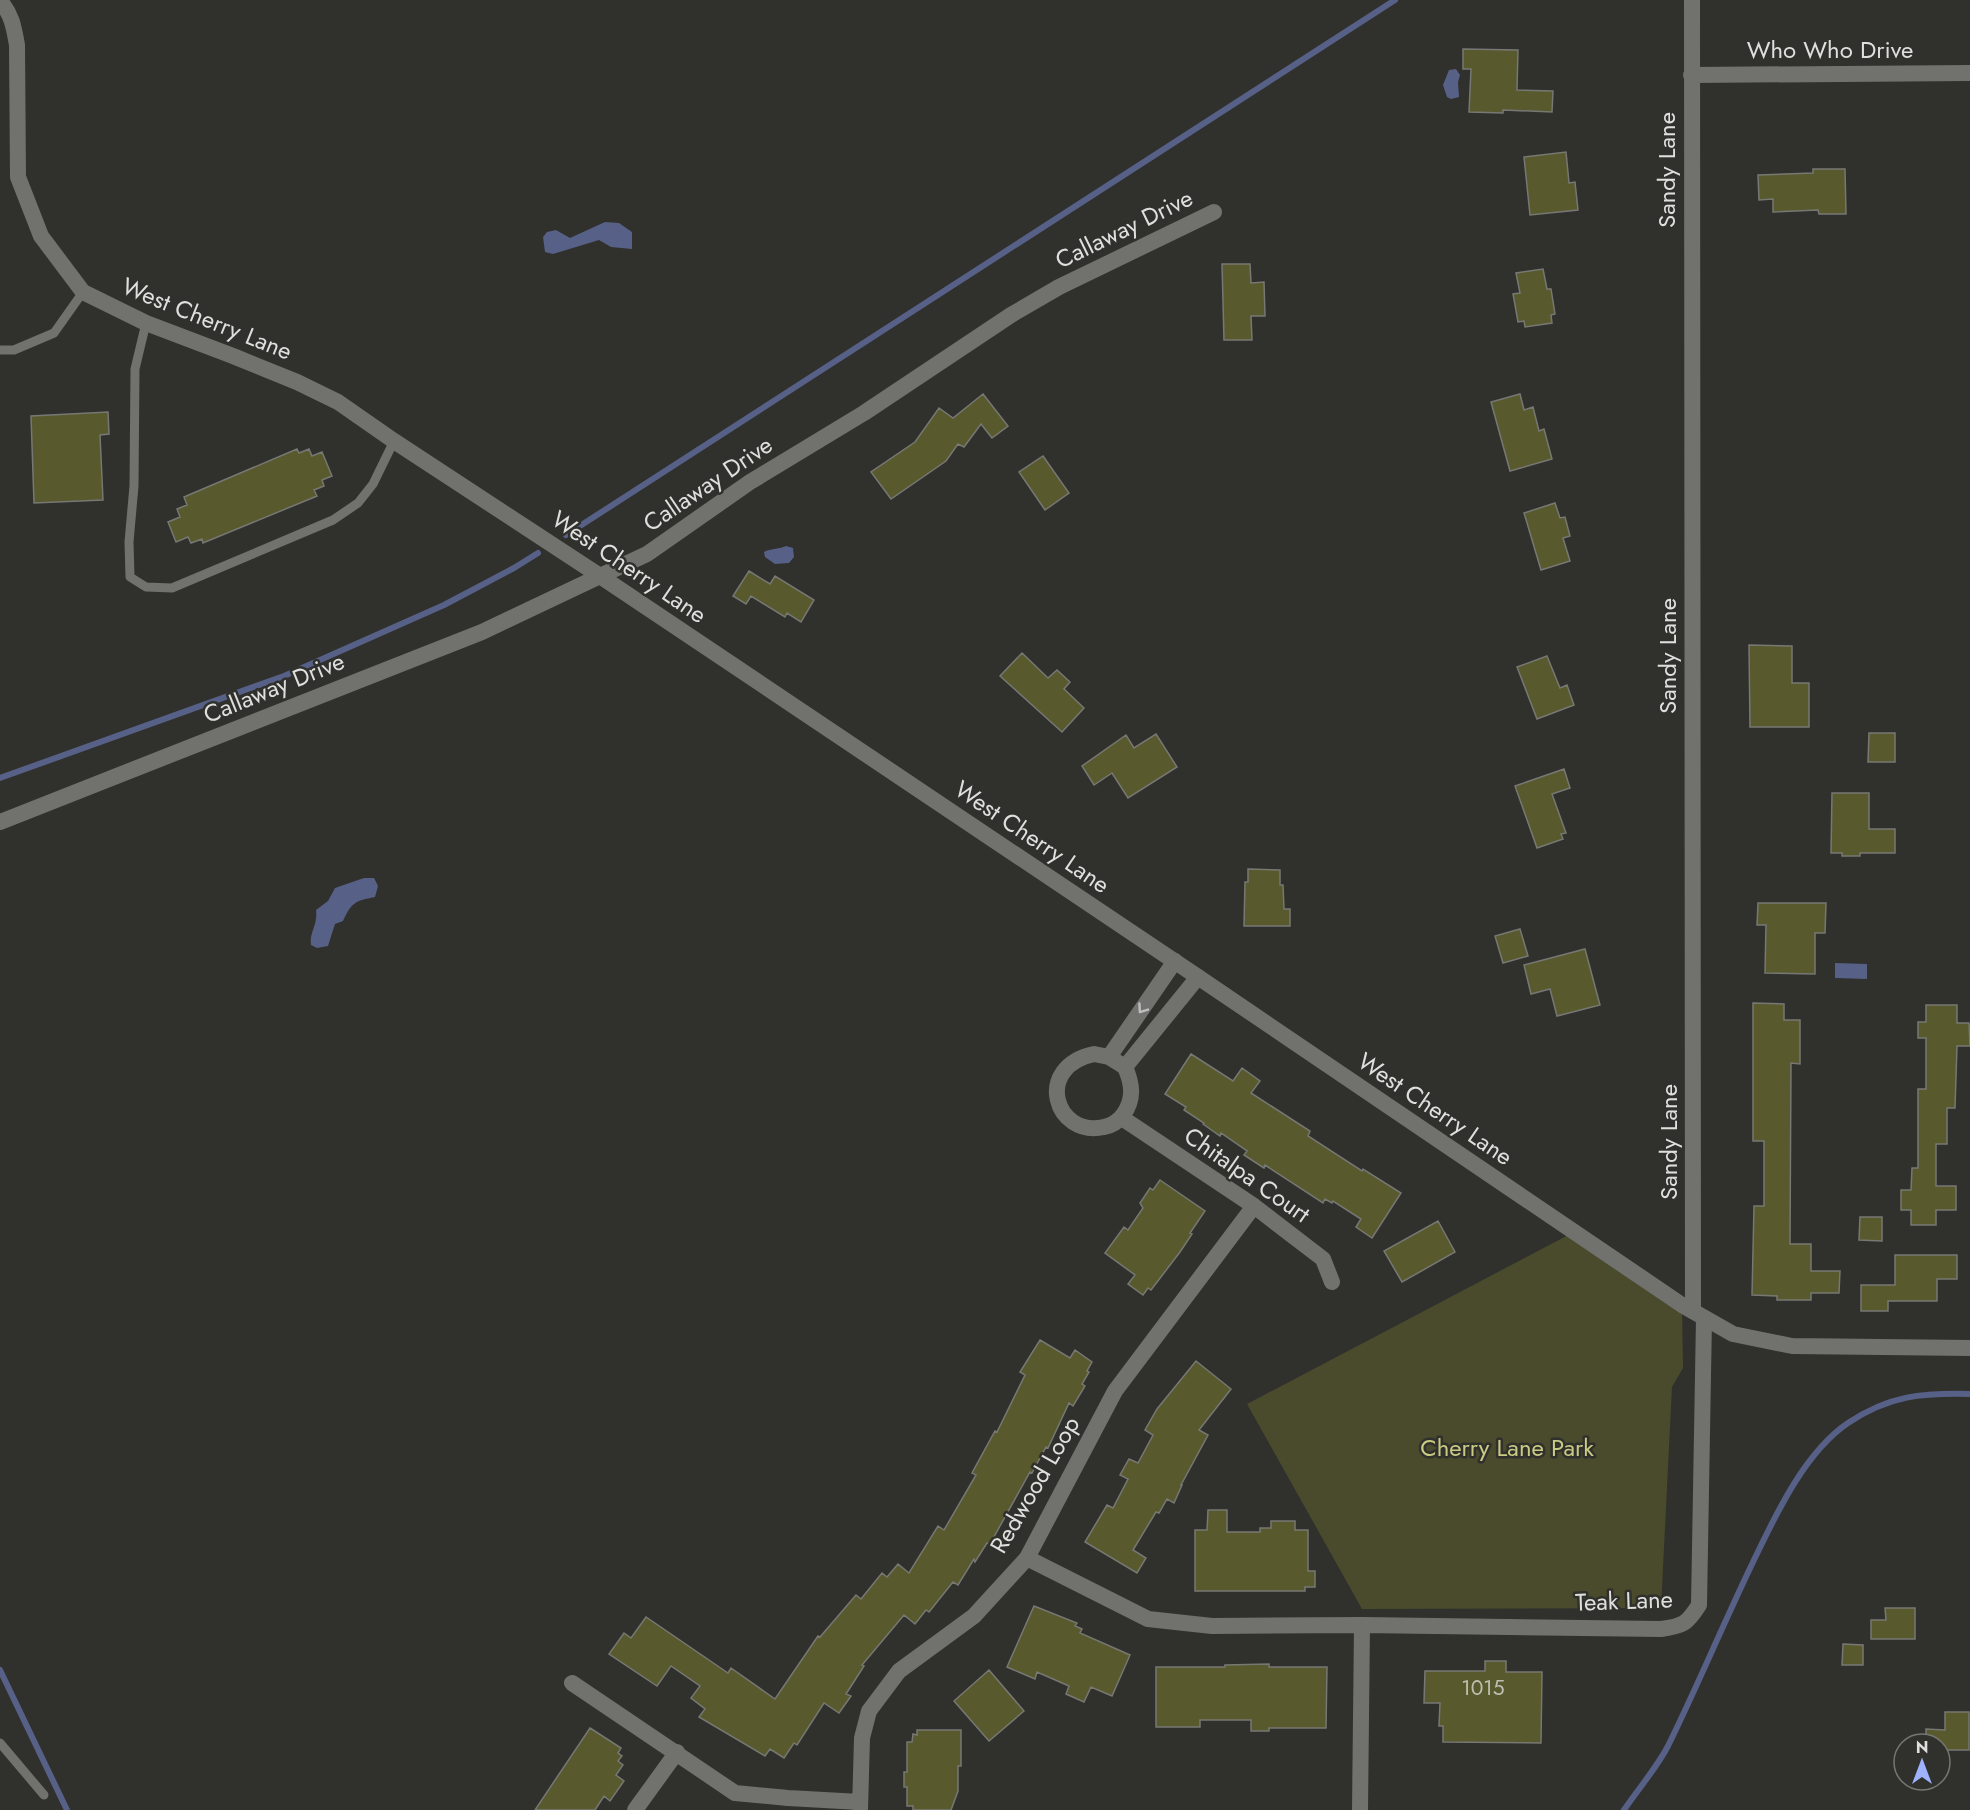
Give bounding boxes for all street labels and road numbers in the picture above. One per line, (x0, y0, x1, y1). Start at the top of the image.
street label: Who Who Drive (1747, 32, 1913, 67)
street label: Sandy Lane (1649, 112, 1684, 228)
street label: Callaway Drive (1049, 180, 1199, 277)
street label: West Cherry Lane (117, 269, 297, 369)
street label: Callaway Drive (636, 427, 779, 540)
street label: West Cherry Lane (545, 502, 714, 632)
street label: Sandy Lane (1650, 598, 1685, 714)
street label: Callaway Drive (198, 643, 350, 732)
street label: West Cherry Lane (948, 772, 1117, 902)
street label: West Cherry Lane (1351, 1044, 1520, 1174)
street label: Sandy Lane (1651, 1084, 1686, 1200)
street label: Chitalpa Court (1177, 1118, 1318, 1231)
street label: Redwood Loop (981, 1410, 1088, 1560)
street label: Teak Lane (1575, 1581, 1673, 1620)

